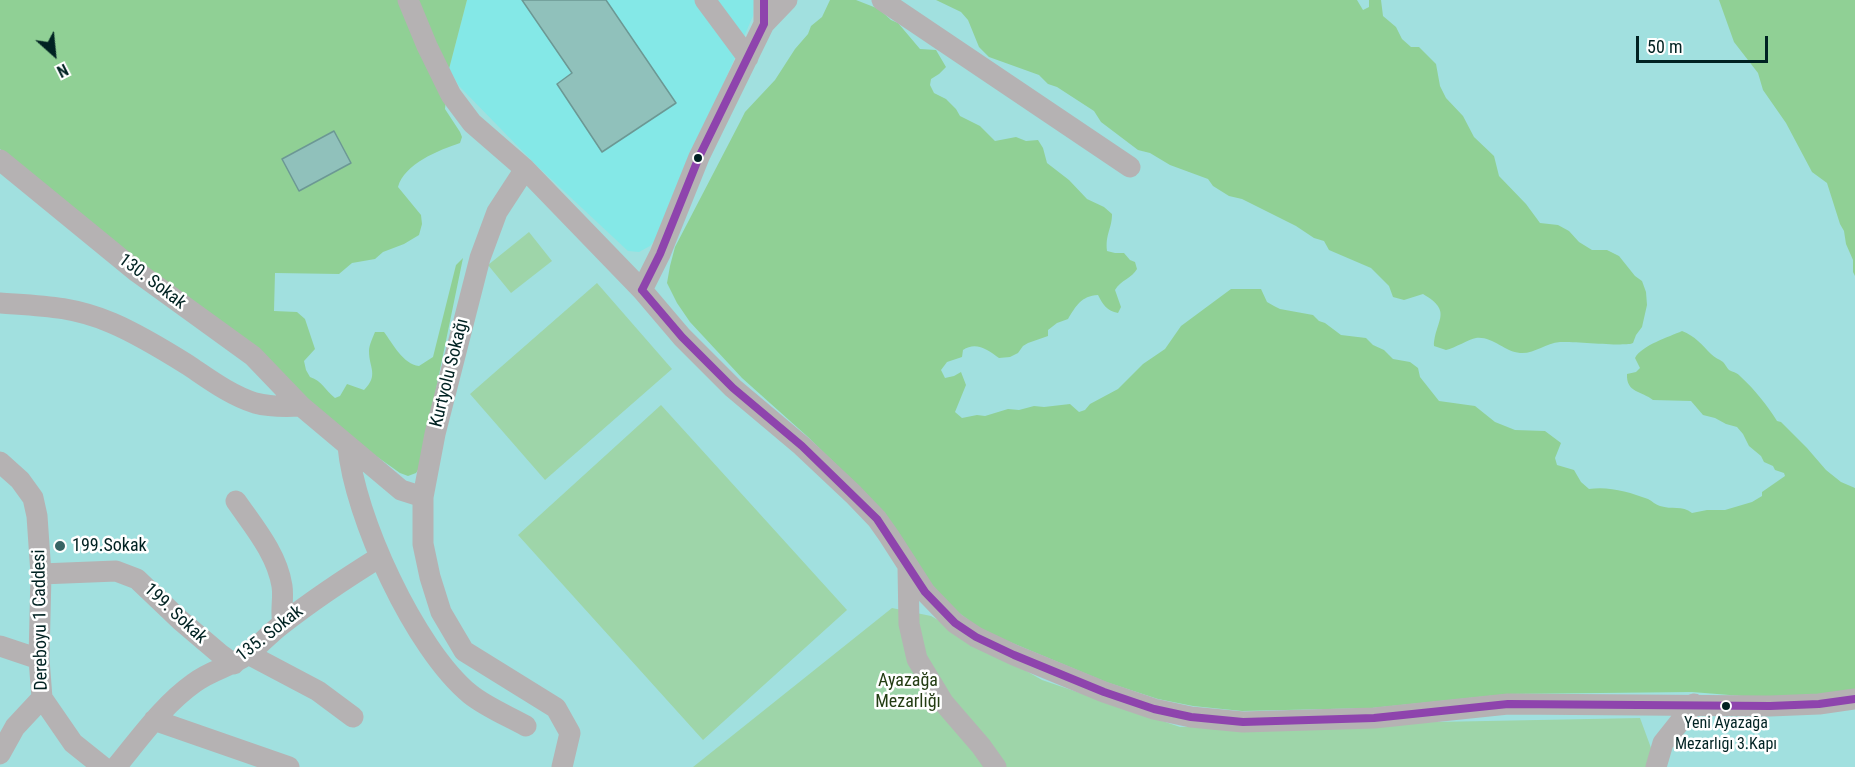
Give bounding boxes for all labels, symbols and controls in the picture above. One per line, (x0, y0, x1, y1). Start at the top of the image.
north arrow (24, 24, 84, 84)
scale bar (1639, 24, 1771, 62)
text: 50 m (1647, 36, 1682, 57)
text: N (54, 60, 71, 81)
unlabelled marker (692, 152, 704, 164)
street label: 130. Sokak (114, 250, 190, 314)
street label: Kurtyolu Sokağı (426, 316, 474, 430)
place label: 199.Sokak (72, 535, 147, 557)
marker: 199.Sokak (53, 539, 67, 553)
street label: Dereboyu 1 Caddesi (29, 549, 53, 691)
street label: 199. Sokak (139, 579, 211, 649)
street label: 135. Sokak (232, 601, 308, 667)
park label: Ayazağa Mezarlığı (875, 670, 941, 712)
marker: Yeni Ayazağa Mezarlığı 3.Kapı (1720, 700, 1732, 712)
place label: Yeni Ayazağa Mezarlığı 3.Kapı (1675, 714, 1777, 752)

